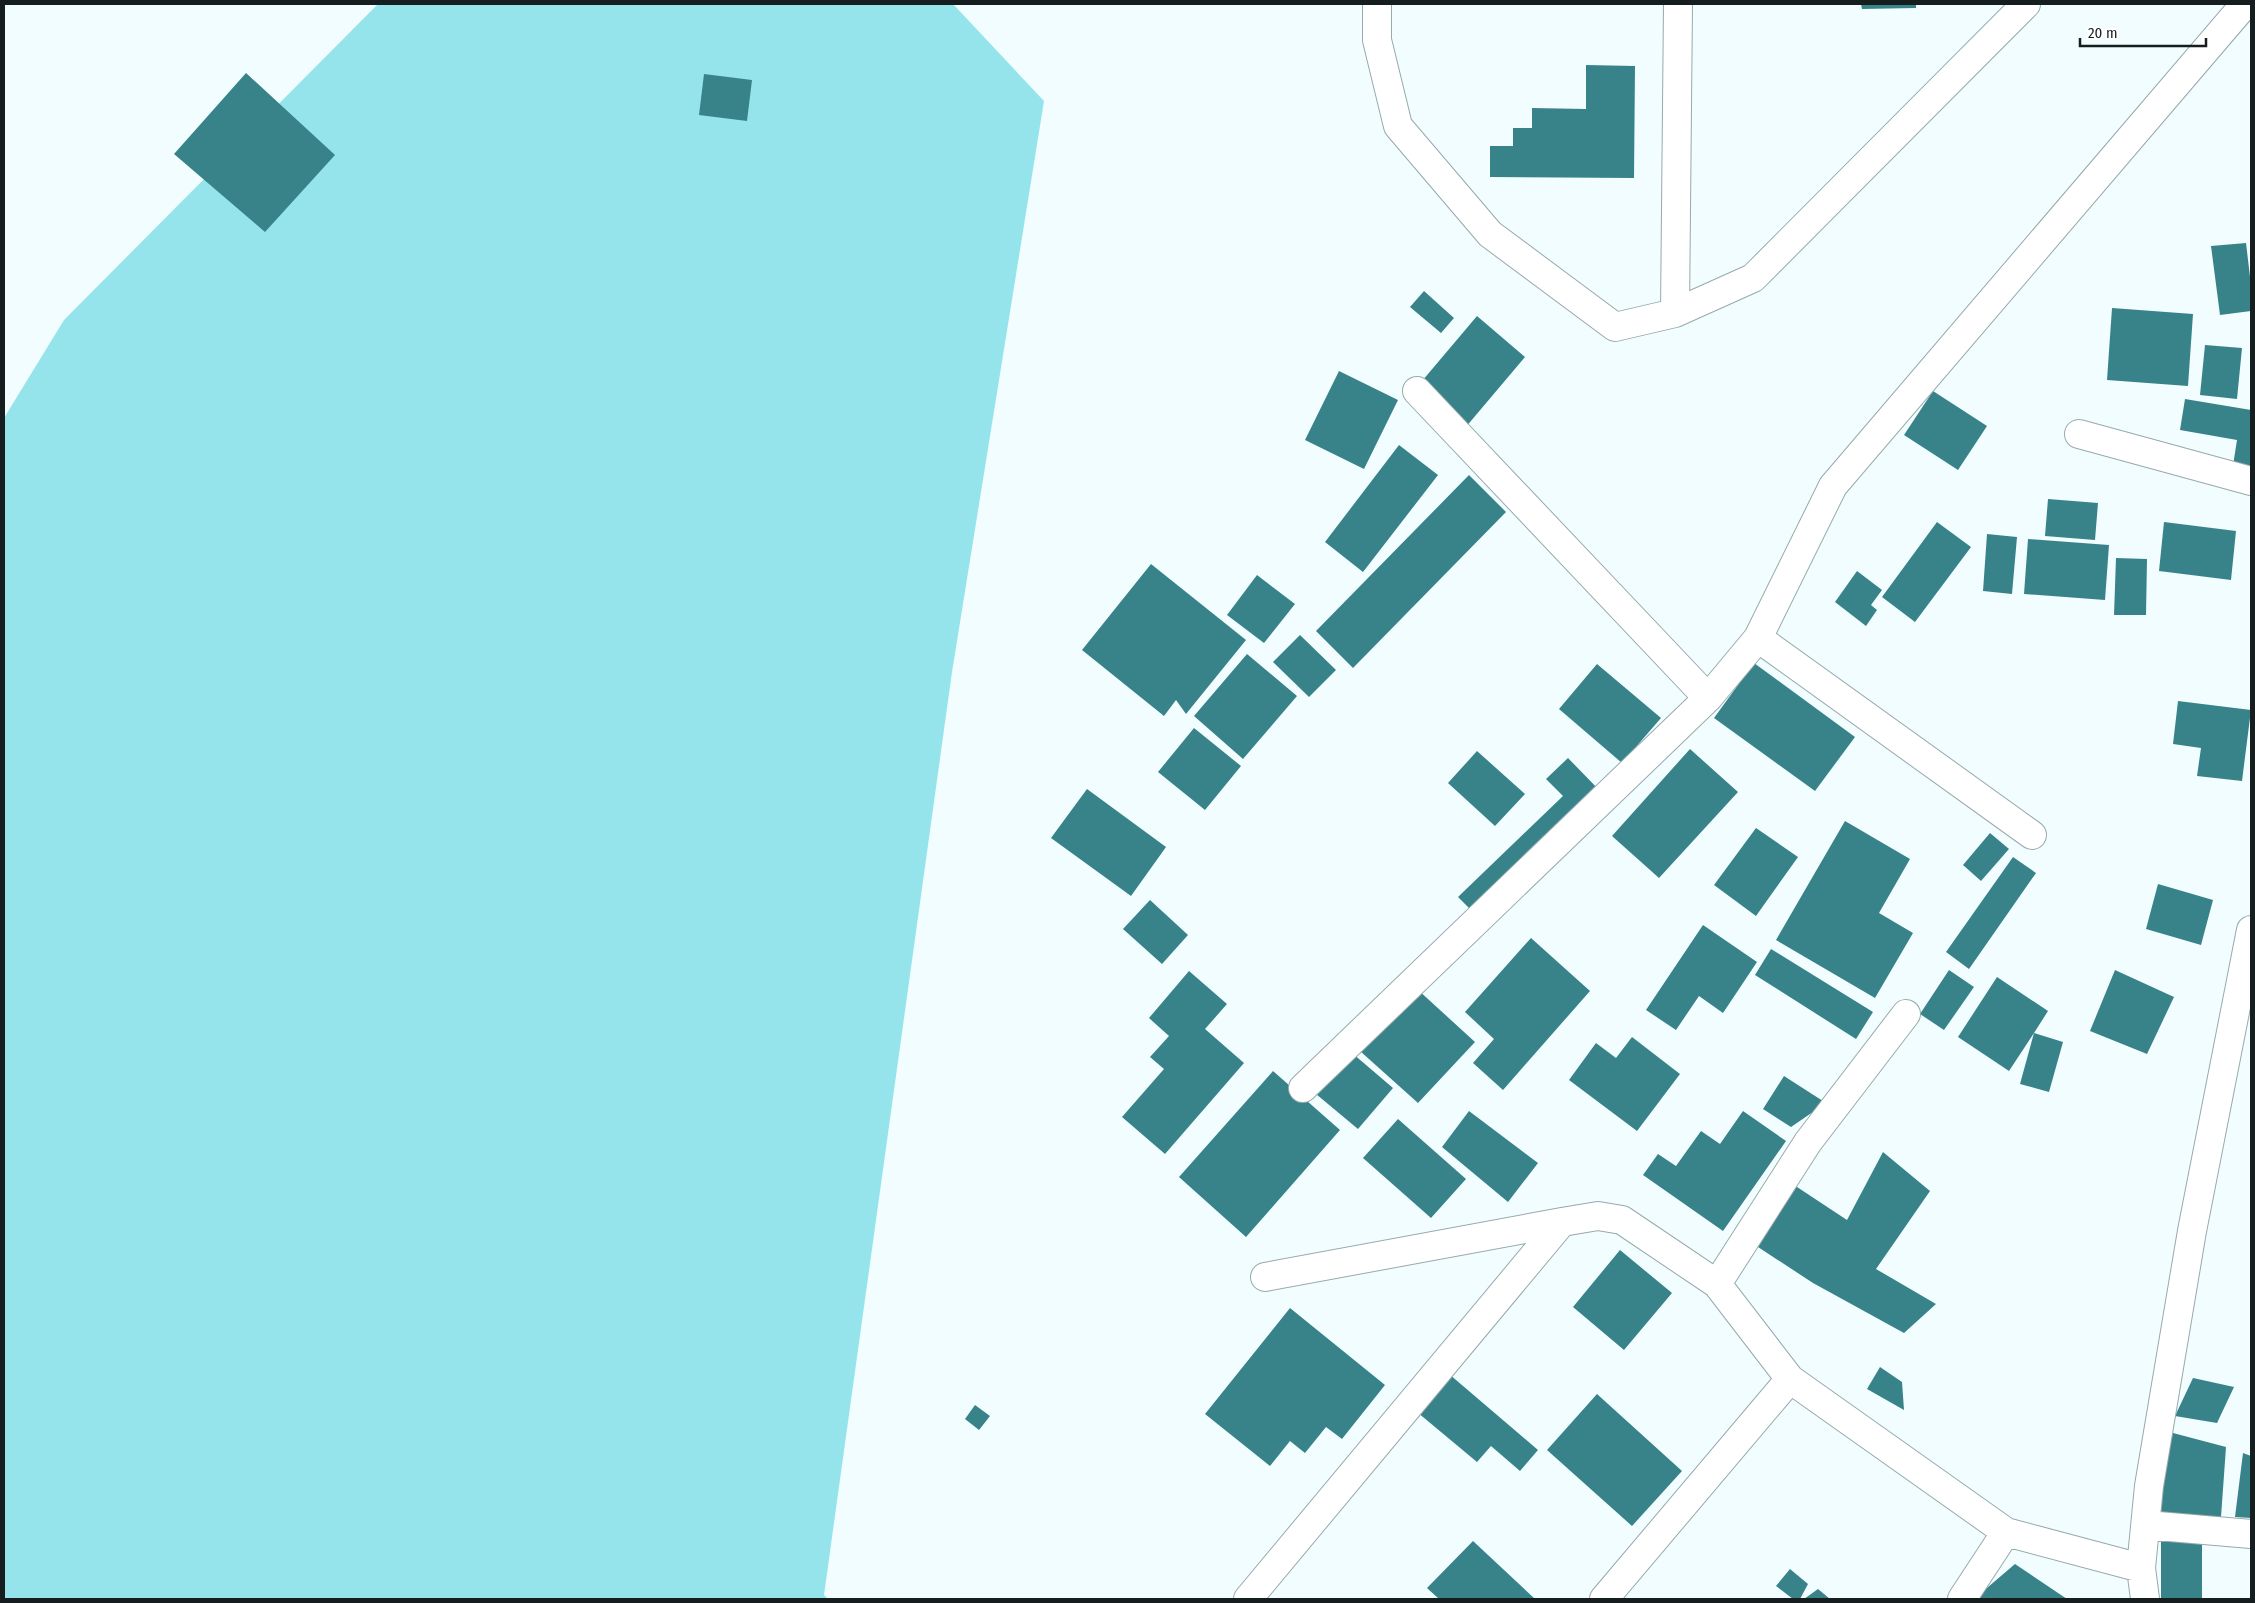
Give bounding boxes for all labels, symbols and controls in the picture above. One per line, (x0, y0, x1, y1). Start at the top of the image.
scale bar (2080, 15, 2206, 47)
text: 20 m (2088, 24, 2118, 42)

